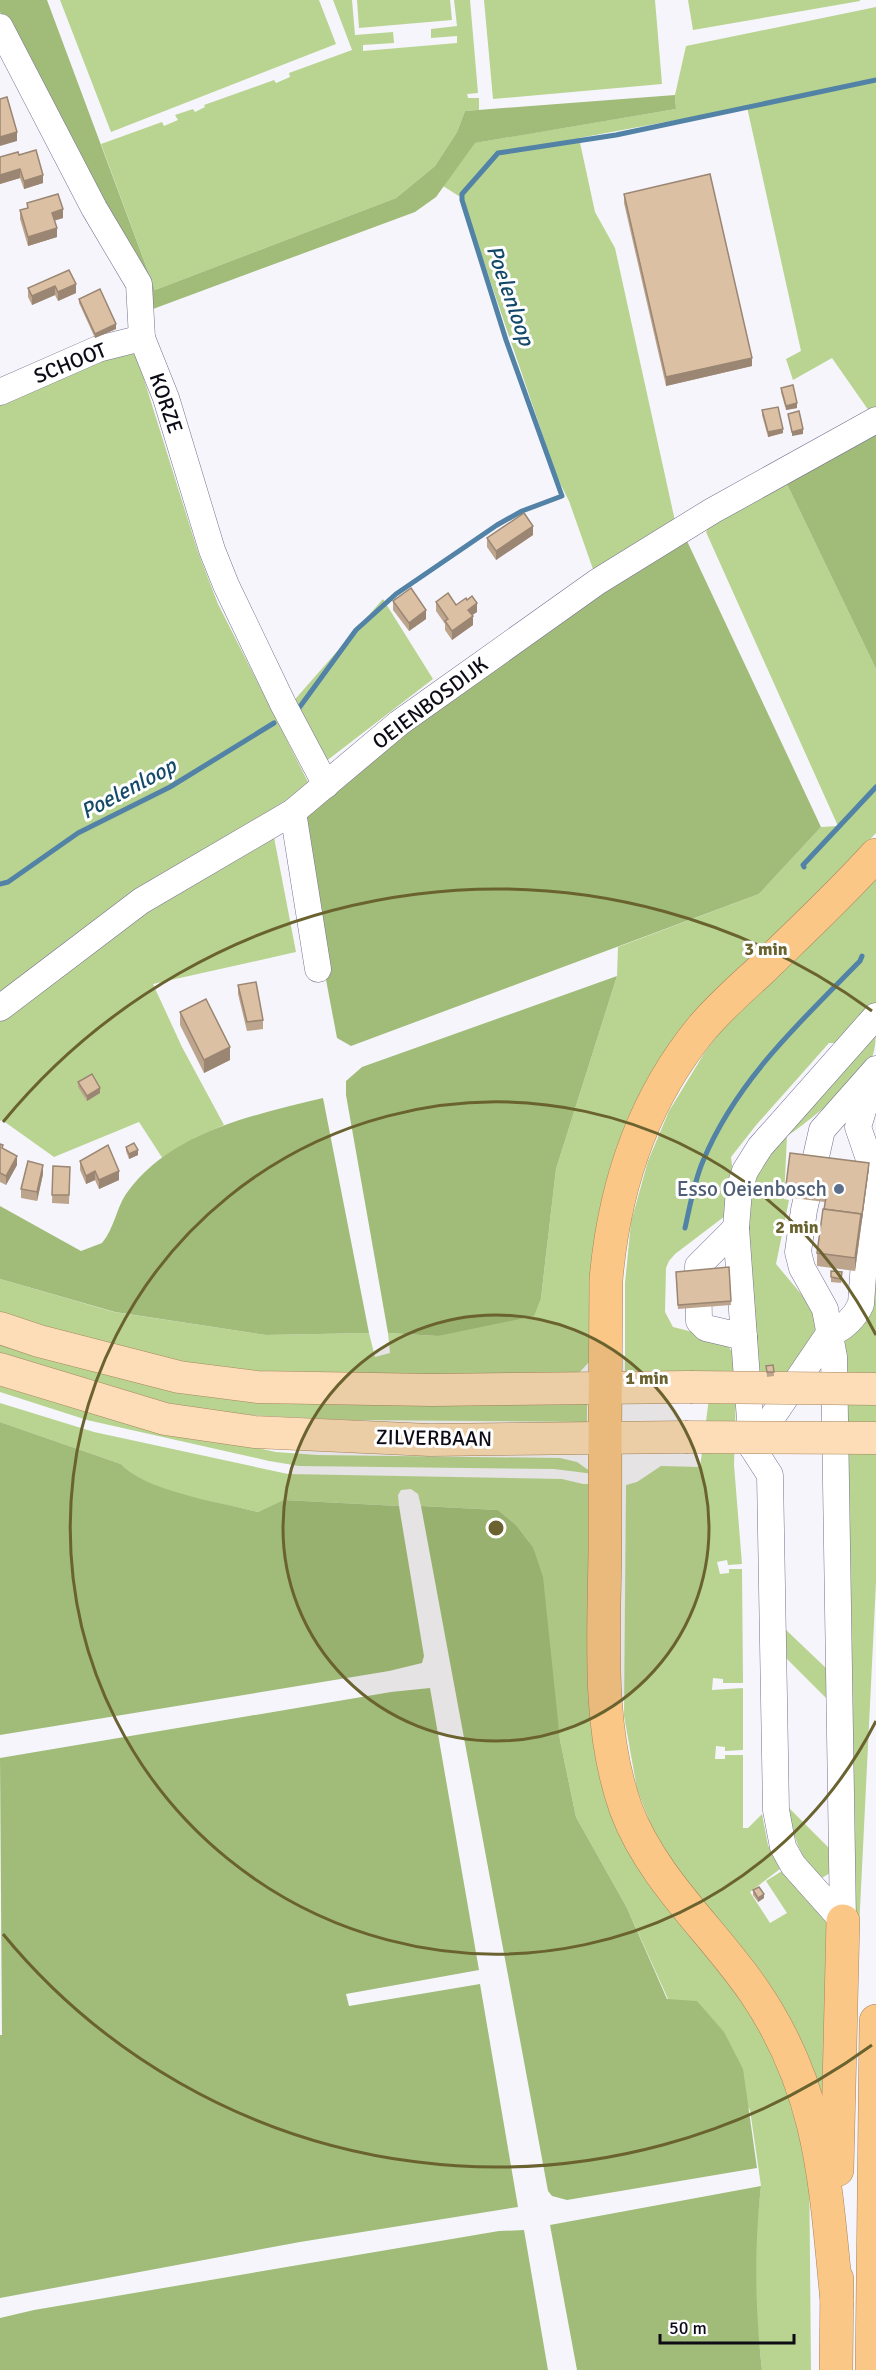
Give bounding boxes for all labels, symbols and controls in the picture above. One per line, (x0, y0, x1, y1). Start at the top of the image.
water label: Poelenloop (481, 241, 541, 350)
street label: SCHOOT (30, 336, 111, 389)
street label: KORZE (144, 369, 188, 437)
street label: OEIENBOSDIJK (367, 651, 493, 755)
water label: Poelenloop (76, 751, 182, 825)
text: 3 min (744, 938, 788, 960)
place label: Esso Oeienbosch (677, 1176, 827, 1202)
marker: Esso Oeienbosch (832, 1182, 846, 1196)
text: 2 min (775, 1216, 819, 1238)
text: 1 min (625, 1367, 669, 1389)
street label: ZILVERBAAN (376, 1424, 492, 1452)
centre of rings (486, 1518, 506, 1538)
scale bar (660, 2307, 794, 2345)
text: 50 m (669, 2317, 707, 2339)

